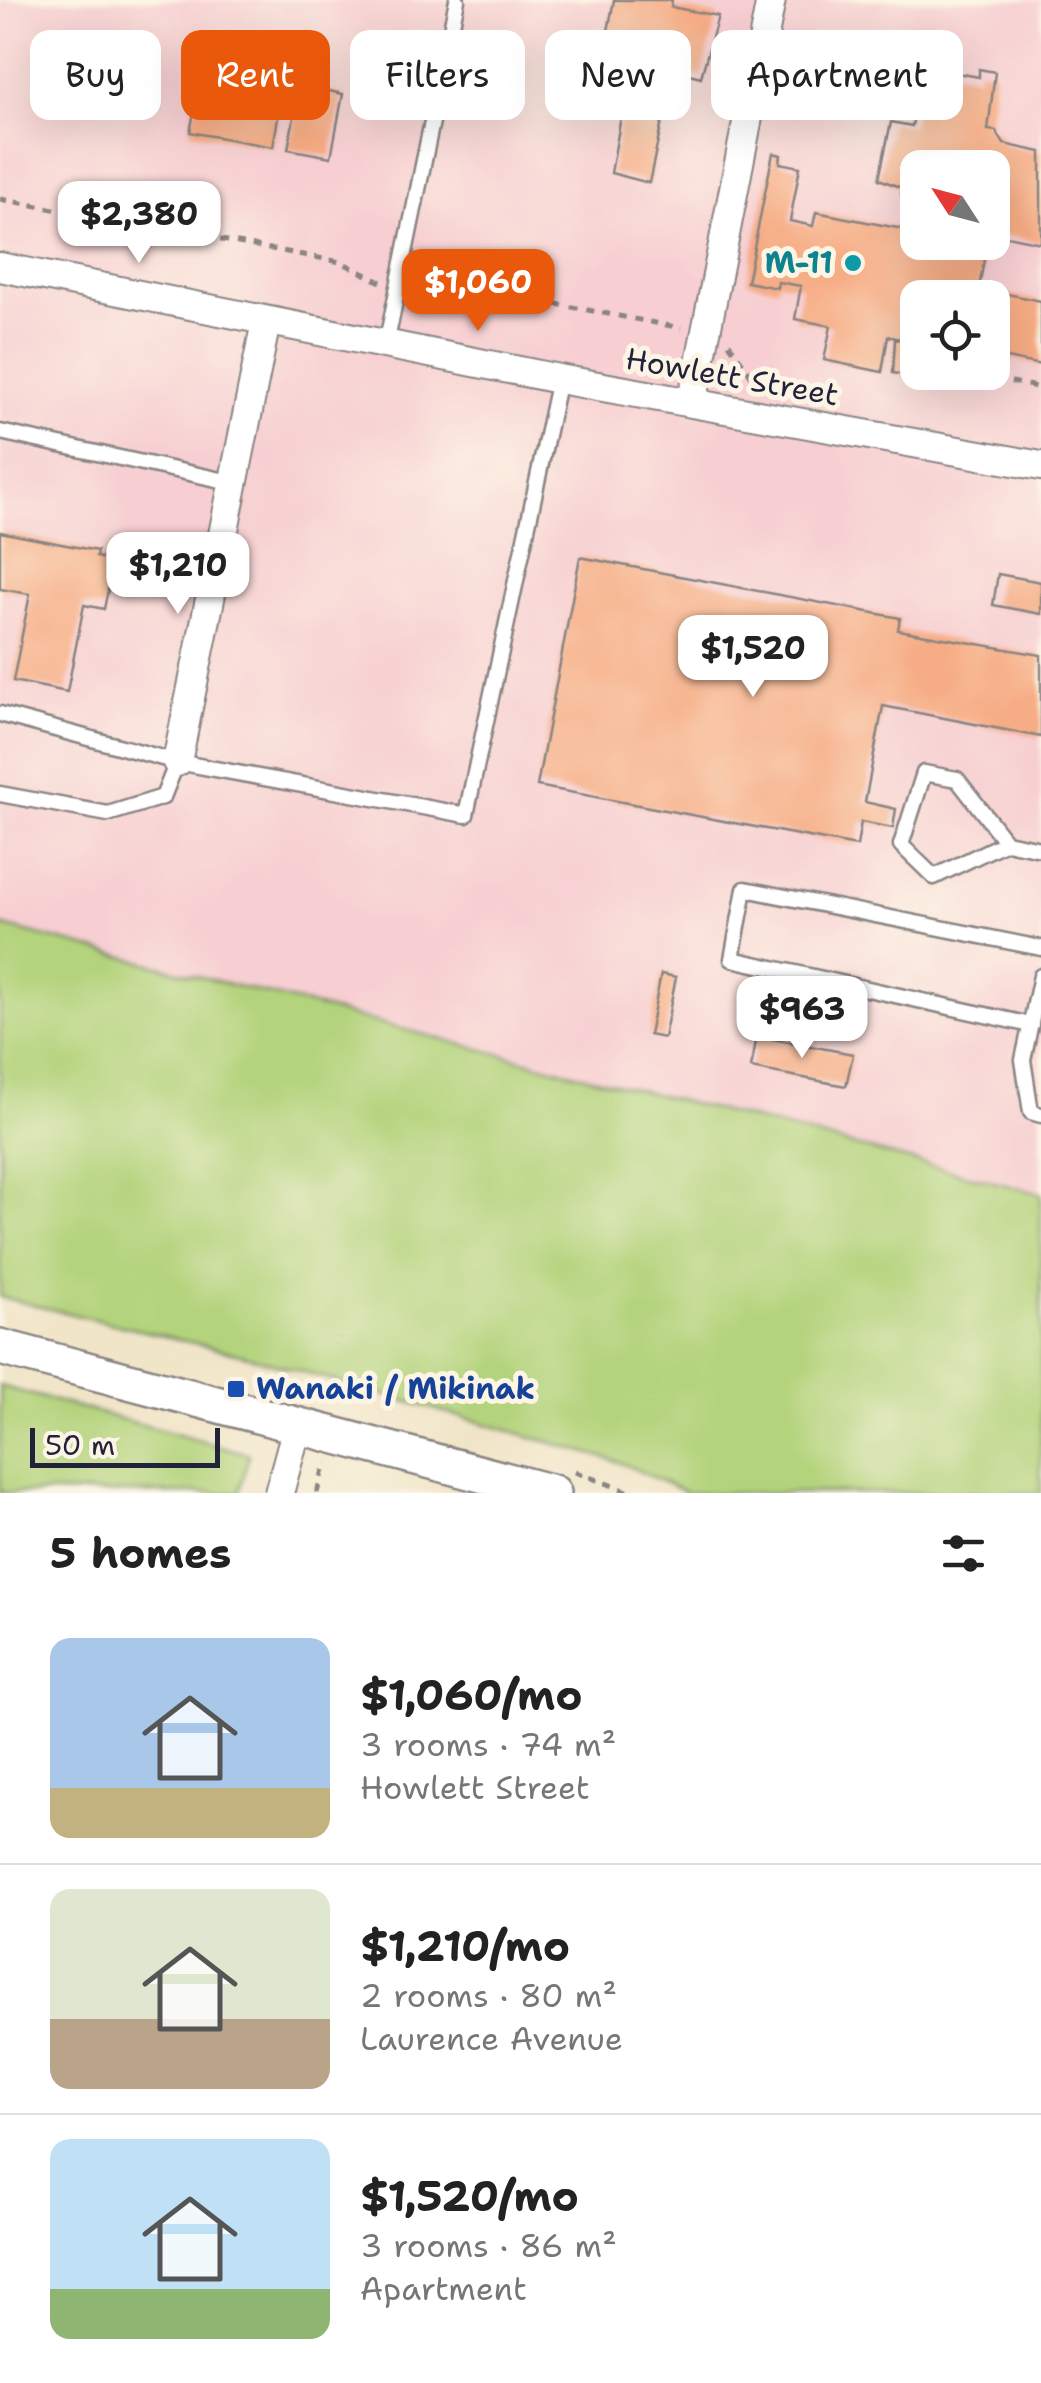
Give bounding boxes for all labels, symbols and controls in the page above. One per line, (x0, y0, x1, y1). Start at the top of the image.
chip: Buy (30, 30, 161, 120)
chip: Rent (181, 30, 330, 120)
chip: Filters (350, 30, 525, 120)
chip: New (545, 30, 691, 120)
chip: Apartment (711, 30, 963, 120)
north arrow (900, 150, 1010, 260)
map controls (900, 150, 1010, 390)
pin: $2,380 (58, 181, 220, 266)
text: $2,380 (80, 192, 198, 235)
place label: M-11 (765, 242, 833, 283)
pin: $1,060 (397, 249, 559, 334)
marker: M-11 (842, 252, 864, 274)
text: $1,060 (424, 260, 532, 303)
button: locate (900, 280, 1010, 390)
street label: Howlett Street (622, 338, 842, 415)
pin: $1,210 (97, 532, 259, 617)
text: $1,210 (128, 543, 228, 586)
pin: $1,520 (672, 615, 834, 700)
text: $1,520 (700, 626, 806, 669)
pin: $963 (743, 976, 861, 1061)
text: $963 (759, 987, 845, 1030)
place label: Wanaki / Mikinak (256, 1368, 535, 1409)
marker: Wanaki / Mikinak (225, 1378, 247, 1400)
scale bar (30, 1423, 220, 1468)
text: 50 m (45, 1426, 115, 1464)
text: 5 homes (50, 1525, 231, 1581)
icon: filters (936, 1526, 991, 1581)
text: $1,060/mo (360, 1667, 583, 1723)
icon: home (130, 1678, 250, 1798)
text: 3 rooms · 74 m² (360, 1723, 616, 1766)
text: Howlett Street (360, 1766, 590, 1809)
text: $1,210/mo (360, 1918, 570, 1974)
icon: home (130, 1929, 250, 2049)
text: 2 rooms · 80 m² (360, 1974, 617, 2017)
text: Laurence Avenue (360, 2017, 623, 2060)
text: $1,520/mo (360, 2168, 579, 2224)
icon: home (130, 2179, 250, 2299)
text: 3 rooms · 86 m² (360, 2224, 617, 2267)
text: Apartment (360, 2267, 527, 2310)

